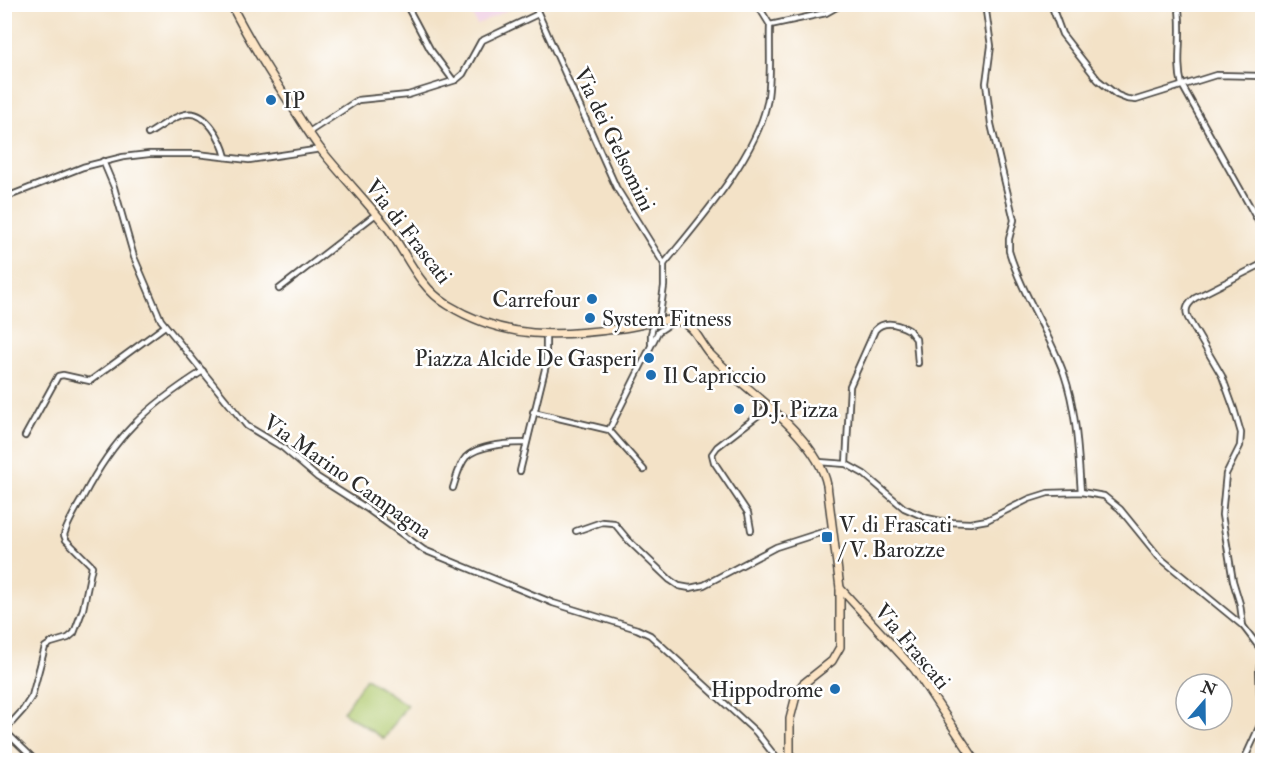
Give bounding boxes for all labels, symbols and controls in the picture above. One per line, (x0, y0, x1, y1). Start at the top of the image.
street label: Via dei Gelsomini (567, 63, 661, 216)
place label: IP (283, 87, 305, 115)
marker: IP (264, 93, 278, 107)
street label: Via di Frascati (359, 174, 458, 290)
place label: Carrefour (492, 286, 581, 314)
marker: Carrefour (585, 292, 599, 306)
place label: System Fitness (602, 305, 731, 333)
marker: System Fitness (583, 311, 597, 325)
place label: Piazza Alcide De Gasperi (414, 345, 637, 374)
marker: Piazza Alcide De Gasperi (642, 351, 656, 365)
place label: Il Capriccio (663, 362, 766, 391)
marker: Il Capriccio (644, 368, 658, 382)
place label: D.J. Pizza (751, 396, 839, 424)
marker: D.J. Pizza (732, 402, 746, 416)
street label: Via Marino Campagna (257, 408, 438, 547)
place label: V. di Frascati / V. Barozze (837, 511, 952, 564)
marker: V. di Frascati / V. Barozze (820, 530, 834, 544)
street label: Via Frascati (868, 598, 956, 696)
north arrow (1174, 672, 1234, 732)
place label: Hippodrome (711, 676, 823, 705)
text: N (1198, 677, 1220, 701)
marker: Hippodrome (828, 682, 842, 696)

